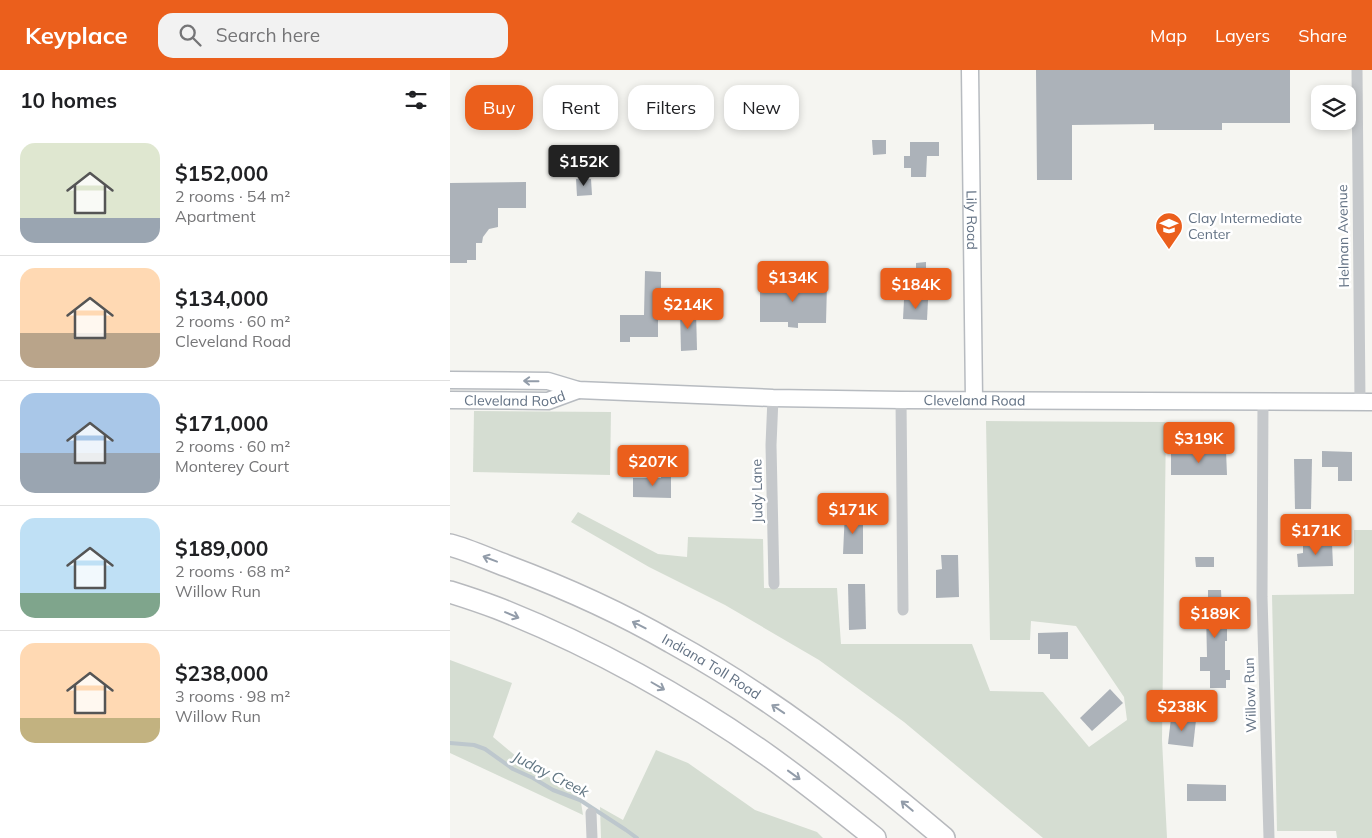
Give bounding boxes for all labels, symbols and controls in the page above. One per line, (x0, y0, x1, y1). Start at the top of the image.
search box (158, 13, 508, 58)
text: Keyplace (25, 20, 128, 50)
icon: search (176, 21, 204, 49)
text: Search here (216, 23, 320, 47)
text: Map (1150, 24, 1187, 47)
text: Layers (1215, 24, 1270, 47)
text: Share (1298, 24, 1347, 47)
chip: Buy (465, 85, 533, 130)
chip: Rent (543, 85, 618, 130)
chip: Filters (628, 85, 714, 130)
chip: New (724, 85, 799, 130)
map controls (1311, 85, 1356, 130)
button: layers (1311, 85, 1356, 130)
icon: filters (402, 86, 430, 114)
text: 10 homes (20, 87, 117, 113)
pin: $152K (549, 144, 619, 187)
text: $152K (559, 151, 609, 171)
text: $152,000 (175, 160, 268, 186)
icon: home (60, 163, 120, 223)
street label: Helman Avenue (1333, 184, 1353, 288)
text: 2 rooms · 54 m² (175, 186, 290, 206)
street label: Lily Road (962, 190, 981, 250)
text: Apartment (175, 206, 256, 226)
place label: Clay Intermediate Center (1188, 209, 1302, 243)
school or university icon: Clay Intermediate Center (1154, 211, 1184, 250)
pin: $134K (758, 260, 828, 303)
text: $134K (768, 267, 818, 287)
pin: $184K (881, 268, 951, 310)
text: $184K (891, 274, 941, 294)
text: $134,000 (175, 285, 268, 311)
icon: home (60, 288, 120, 348)
pin: $214K (653, 288, 723, 330)
text: $214K (663, 294, 713, 314)
text: 2 rooms · 60 m² (175, 311, 290, 331)
text: Cleveland Road (175, 331, 291, 351)
one-way arrow (523, 376, 539, 386)
street label: Cleveland Road (464, 386, 568, 410)
street label: Cleveland Road (924, 391, 1025, 410)
text: $171,000 (175, 410, 268, 436)
icon: home (60, 413, 120, 473)
pin: $319K (1164, 422, 1234, 464)
text: $319K (1174, 428, 1224, 448)
text: 2 rooms · 60 m² (175, 436, 290, 456)
pin: $207K (618, 444, 688, 487)
text: $207K (628, 451, 678, 471)
text: Monterey Court (175, 456, 289, 476)
street label: Judy Lane (747, 459, 767, 523)
pin: $171K (818, 492, 888, 535)
text: $171K (828, 499, 878, 519)
pin: $171K (1281, 514, 1351, 556)
text: $171K (1291, 520, 1341, 540)
text: $189,000 (175, 535, 268, 561)
icon: home (60, 538, 120, 598)
one-way arrow (483, 554, 498, 563)
text: 2 rooms · 68 m² (175, 561, 290, 581)
text: Willow Run (175, 581, 261, 601)
pin: $189K (1180, 596, 1250, 639)
text: $189K (1190, 603, 1240, 623)
one-way arrow (504, 610, 519, 620)
one-way arrow (631, 620, 646, 630)
street label: Indiana Toll Road (659, 630, 764, 703)
street label: Willow Run (1240, 657, 1260, 733)
text: $238,000 (175, 660, 268, 686)
icon: home (60, 663, 120, 723)
one-way arrow (650, 682, 664, 692)
text: 3 rooms · 98 m² (175, 686, 290, 706)
pin: $238K (1147, 690, 1217, 732)
text: $238K (1157, 696, 1207, 716)
one-way arrow (771, 703, 785, 713)
text: Willow Run (175, 706, 261, 726)
water label: Juday Creek (508, 746, 593, 802)
one-way arrow (787, 770, 801, 780)
one-way arrow (901, 801, 914, 812)

